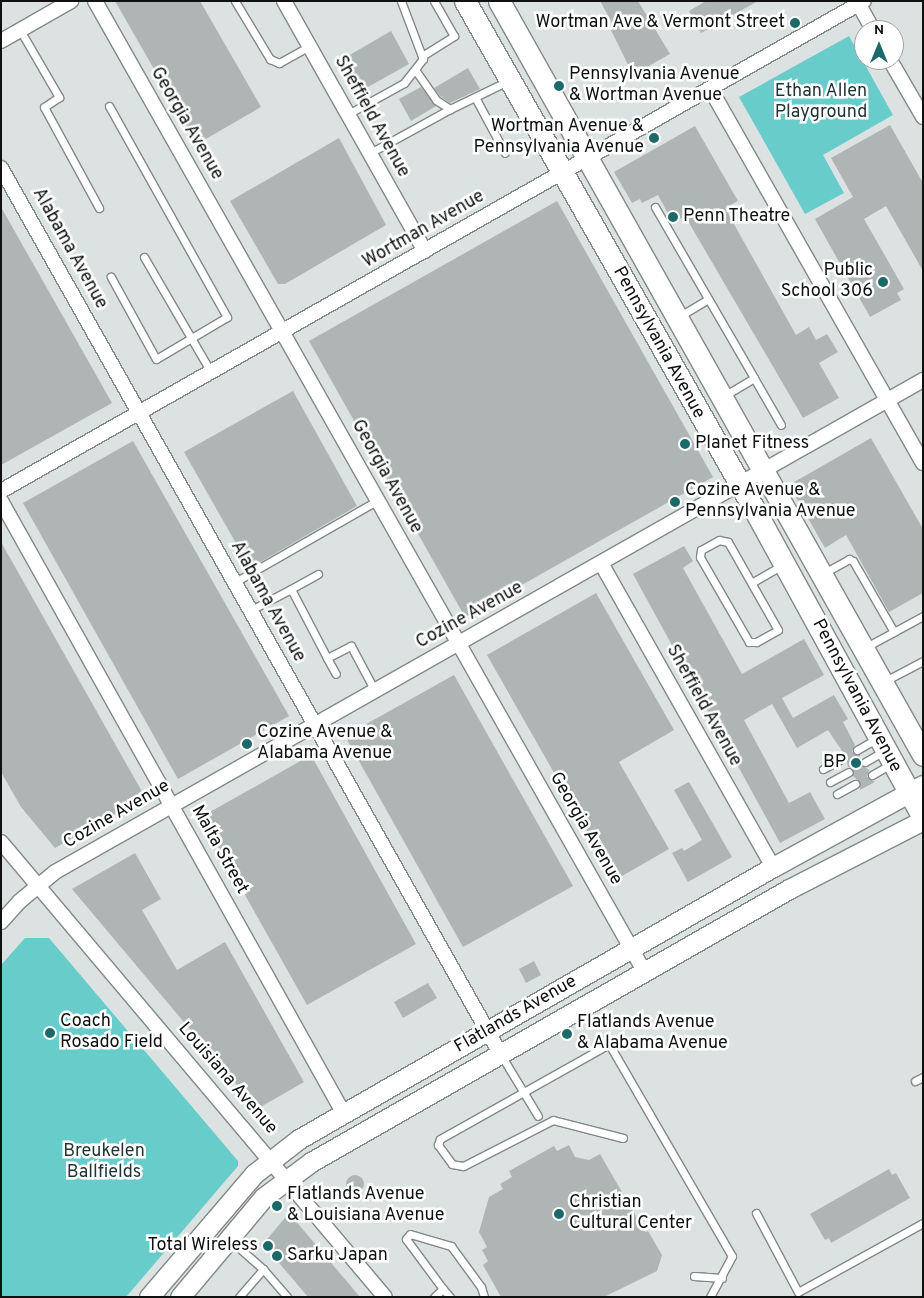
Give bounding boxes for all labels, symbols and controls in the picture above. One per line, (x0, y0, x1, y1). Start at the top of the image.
place label: Wortman Ave & Vermont Street (534, 12, 785, 34)
marker: Wortman Ave & Vermont Street (789, 17, 801, 29)
north arrow (854, 20, 904, 70)
text: N (874, 22, 884, 39)
street label: Sheffield Avenue (328, 52, 414, 182)
street label: Georgia Avenue (145, 63, 227, 185)
place label: Pennsylvania Avenue & Wortman Avenue (569, 65, 740, 108)
marker: Pennsylvania Avenue & Wortman Avenue (553, 80, 565, 92)
park label: Ethan Allen Playground (774, 82, 868, 125)
place label: Wortman Avenue & Pennsylvania Avenue (473, 117, 644, 160)
marker: Wortman Avenue & Pennsylvania Avenue (648, 132, 660, 144)
street label: Alabama Avenue (27, 184, 111, 314)
street label: Wortman Avenue (359, 186, 489, 274)
place label: Penn Theatre (683, 206, 791, 228)
marker: Penn Theatre (667, 211, 679, 223)
place label: Public School 306 (781, 261, 873, 304)
street label: Pennsylvania Avenue (607, 263, 709, 423)
marker: Public School 306 (877, 276, 889, 288)
street label: Georgia Avenue (346, 416, 426, 538)
place label: Planet Fitness (695, 433, 809, 455)
marker: Planet Fitness (679, 438, 691, 450)
place label: Cozine Avenue & Pennsylvania Avenue (685, 481, 856, 524)
marker: Cozine Avenue & Pennsylvania Avenue (669, 496, 681, 508)
street label: Alabama Avenue (225, 537, 309, 667)
street label: Cozine Avenue (412, 578, 528, 654)
street label: Pennsylvania Avenue (806, 615, 906, 777)
street label: Sheffield Avenue (660, 641, 746, 771)
place label: Cozine Avenue & Alabama Avenue (257, 723, 393, 766)
marker: Cozine Avenue & Alabama Avenue (241, 738, 253, 750)
place label: BP (823, 752, 846, 774)
marker: BP (850, 757, 862, 769)
street label: Georgia Avenue (544, 768, 626, 890)
street label: Cozine Avenue (60, 776, 174, 854)
street label: Malta Street (186, 802, 252, 898)
street label: Flatlands Avenue (451, 971, 581, 1059)
place label: Coach Rosado Field (60, 1012, 163, 1054)
place label: Flatlands Avenue & Alabama Avenue (577, 1013, 729, 1056)
street label: Louisiana Avenue (172, 1018, 282, 1140)
marker: Coach Rosado Field (44, 1027, 56, 1039)
marker: Flatlands Avenue & Alabama Avenue (561, 1028, 573, 1040)
park label: Breukelen Ballfields (63, 1142, 145, 1184)
place label: Flatlands Avenue & Louisiana Avenue (287, 1185, 445, 1228)
place label: Christian Cultural Center (569, 1193, 692, 1236)
marker: Flatlands Avenue & Louisiana Avenue (271, 1200, 283, 1212)
marker: Christian Cultural Center (553, 1208, 565, 1220)
place label: Total Wireless (147, 1235, 258, 1257)
marker: Total Wireless (262, 1240, 274, 1252)
place label: Sarku Japan (287, 1245, 388, 1267)
marker: Sarku Japan (271, 1250, 283, 1262)

